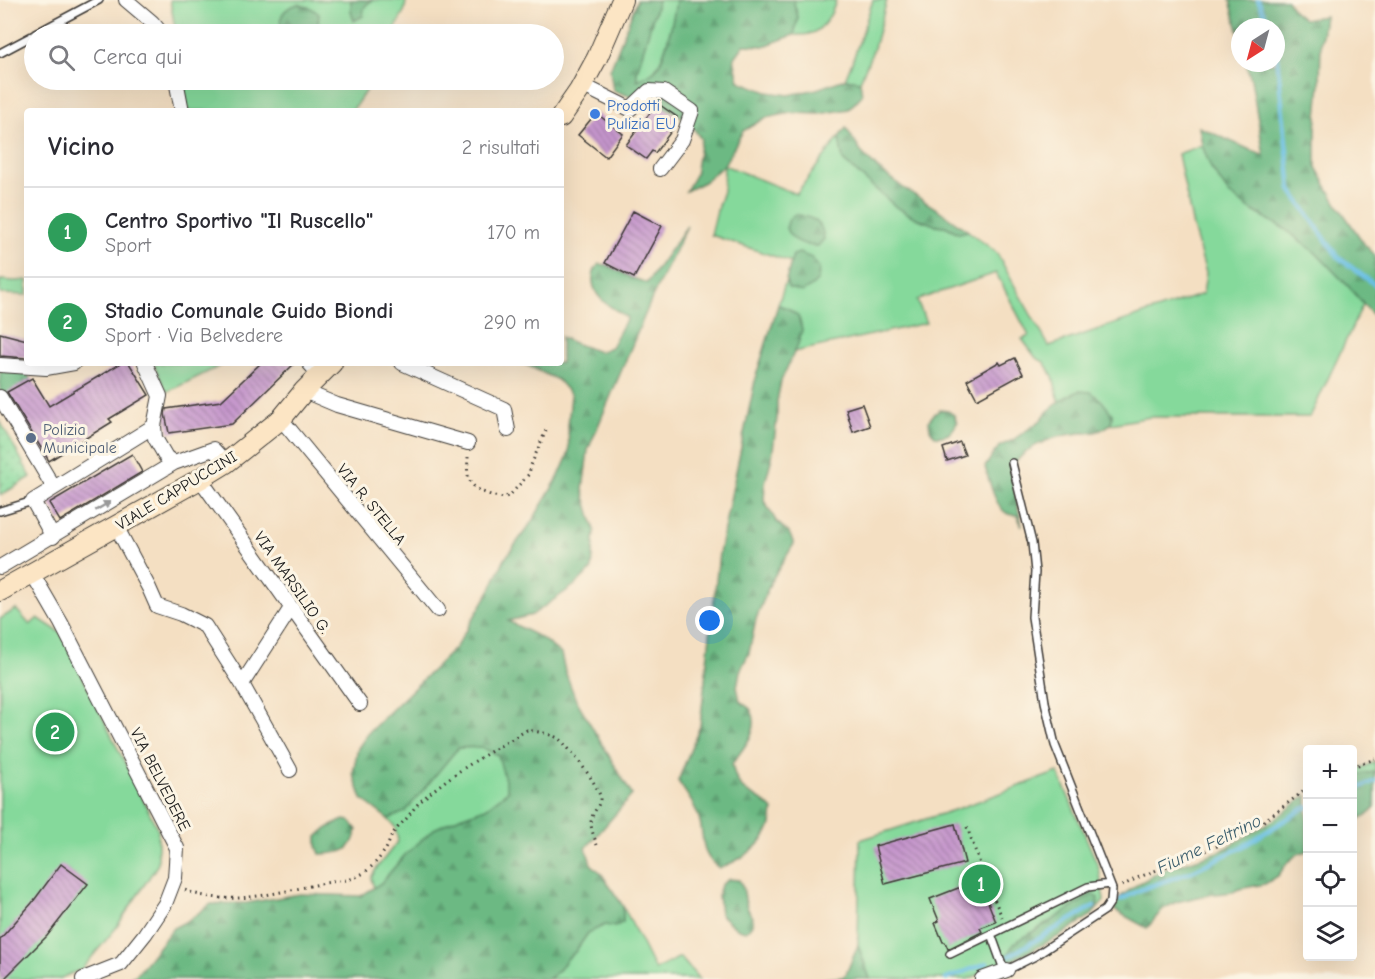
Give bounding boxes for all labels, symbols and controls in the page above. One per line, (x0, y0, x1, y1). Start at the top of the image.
north arrow (1231, 18, 1285, 72)
search box (24, 24, 564, 90)
icon: search (45, 41, 78, 74)
text: Cerca qui (93, 44, 183, 70)
place label: Prodotti Pulizia EU (607, 97, 676, 133)
marker: Prodotti Pulizia EU (588, 107, 602, 121)
text: Vicino (48, 132, 114, 162)
text: 2 risultati (462, 136, 540, 159)
text: Centro Sportivo "Il Ruscello" (105, 208, 373, 234)
text: 1 (64, 221, 71, 244)
text: 170 m (487, 221, 540, 244)
text: Sport (105, 234, 151, 257)
text: Stadio Comunale Guido Biondi (105, 298, 393, 324)
text: 2 (63, 311, 72, 334)
text: 290 m (484, 311, 540, 334)
text: Sport · Via Belvedere (105, 324, 283, 347)
place label: Polizia Municipale (43, 421, 117, 457)
marker: Polizia Municipale (24, 431, 38, 445)
street label: VIALE CAPPUCCINI (113, 448, 240, 534)
street label: VIA R. STELLA (333, 461, 409, 549)
one-way arrow (95, 501, 111, 512)
street label: VIA MARSILIO G. (250, 528, 334, 637)
your location (695, 606, 724, 635)
pin: 2 (36, 710, 74, 754)
street label: VIA BELVEDERE (126, 725, 194, 834)
map controls (1303, 745, 1357, 961)
button: + (1303, 745, 1357, 799)
button: − (1303, 799, 1357, 853)
water label: Fiume Feltrino (1154, 810, 1265, 879)
button: locate (1303, 853, 1357, 907)
pin: 1 (962, 862, 1000, 906)
button: layers (1303, 907, 1357, 961)

